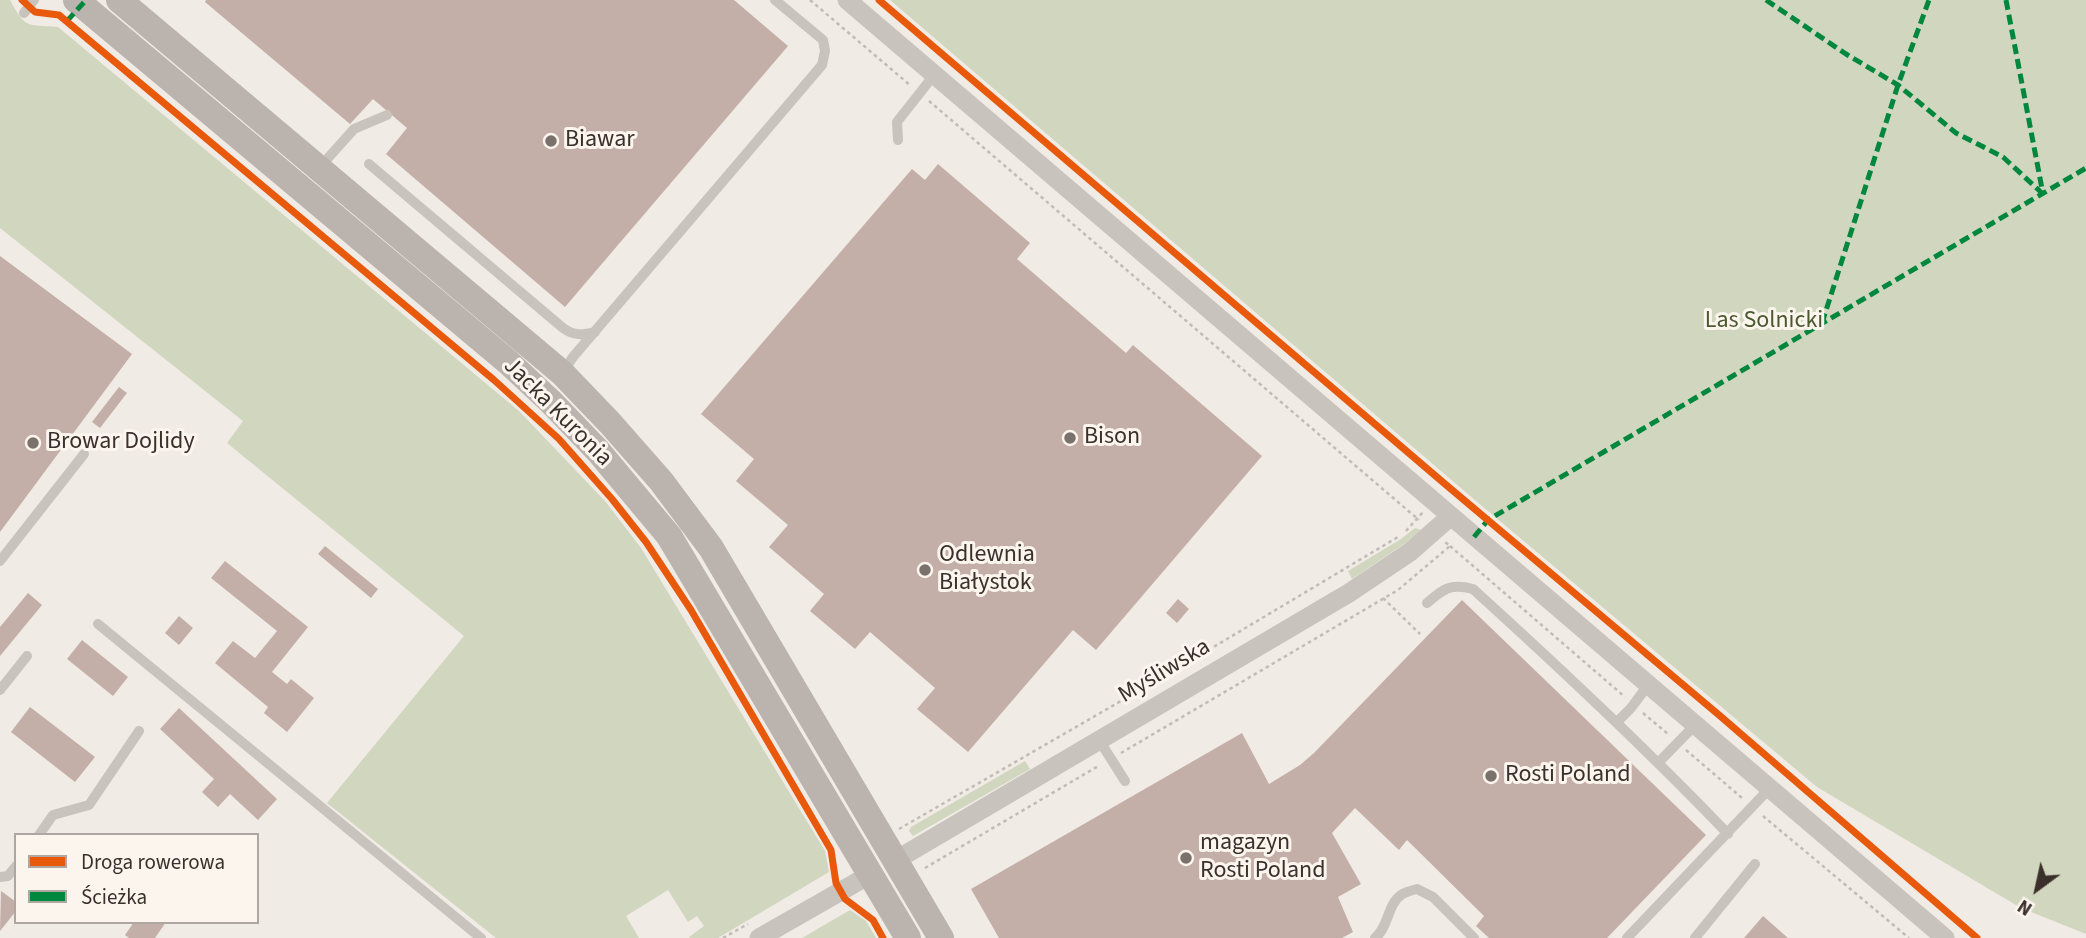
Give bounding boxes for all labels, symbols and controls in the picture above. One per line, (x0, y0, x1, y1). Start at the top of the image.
place label: Biawar (565, 127, 635, 155)
marker: Biawar (543, 133, 559, 149)
park label: Las Solnicki (1705, 308, 1823, 336)
street label: Jacka Kuronia (497, 353, 617, 473)
place label: Bison (1084, 424, 1140, 452)
place label: Browar Dojlidy (47, 429, 195, 457)
marker: Bison (1062, 430, 1078, 446)
marker: Browar Dojlidy (25, 435, 41, 451)
place label: Odlewnia Białystok (939, 542, 1035, 598)
marker: Odlewnia Białystok (917, 562, 933, 578)
street label: Myśliwska (1114, 633, 1216, 711)
place label: Rosti Poland (1505, 762, 1630, 790)
marker: Rosti Poland (1483, 768, 1499, 784)
place label: magazyn Rosti Poland (1200, 830, 1325, 886)
legend (14, 833, 259, 924)
text: Droga rowerowa (81, 847, 225, 877)
marker: magazyn Rosti Poland (1178, 850, 1194, 866)
north arrow (2002, 854, 2072, 924)
text: Ścieżka (81, 882, 147, 912)
text: N (2013, 892, 2038, 922)

